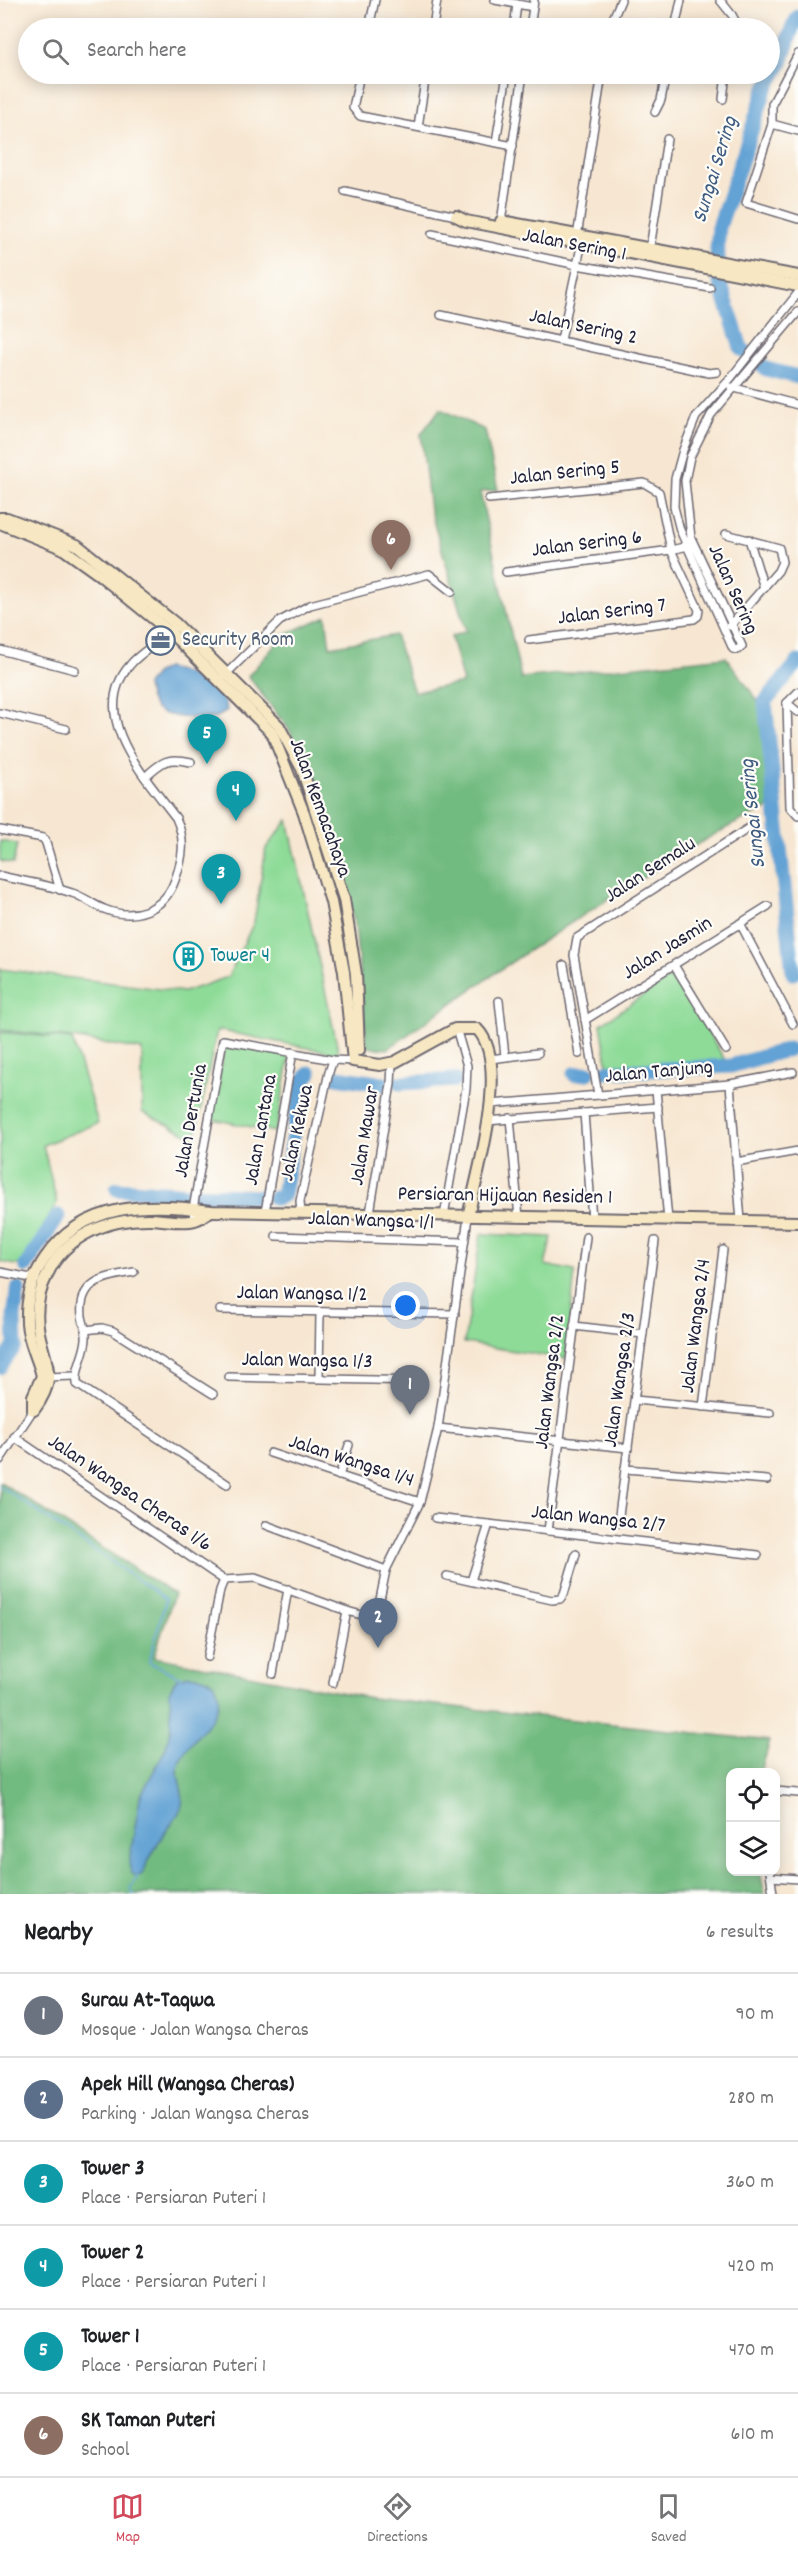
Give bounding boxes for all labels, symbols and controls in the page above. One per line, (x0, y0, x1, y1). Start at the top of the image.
search box (18, 18, 780, 84)
icon: search (39, 35, 72, 68)
text: Search here (87, 36, 186, 67)
water label: Sungai Sering (685, 112, 747, 227)
street label: Jalan Sering 1 (519, 221, 629, 271)
street label: Jalan Sering 2 (526, 302, 640, 354)
street label: Jalan Sering 5 (509, 453, 621, 495)
pin: 6 (372, 520, 410, 570)
street label: Jalan Sering 6 (530, 523, 644, 567)
street label: Jalan Sering (699, 540, 765, 640)
street label: Jalan Sering 7 (556, 591, 668, 635)
office icon: Security Room (145, 625, 177, 657)
place label: Security Room (182, 626, 294, 656)
pin: 5 (188, 714, 226, 764)
street label: Jalan Kemacahaya (280, 734, 358, 883)
water label: Sungai Sering (733, 756, 775, 870)
pin: 4 (216, 772, 256, 821)
street label: Jalan Semalu (599, 830, 703, 912)
pin: 3 (202, 854, 240, 904)
street label: Jalan Jasmin (617, 909, 719, 989)
building icon: Tower 4 (173, 941, 205, 973)
place label: Tower 4 (210, 942, 270, 972)
street label: Jalan Tanjung (604, 1053, 714, 1093)
street label: Jalan Dertunia (167, 1061, 217, 1180)
street label: Jalan Lantana (237, 1071, 287, 1188)
street label: Jalan Kekwa (273, 1081, 323, 1184)
street label: Jalan Mawar (343, 1084, 389, 1188)
street label: Persiaran Hijauan Residen 1 (397, 1180, 613, 1214)
street label: Jalan Wangsa 1/1 (307, 1205, 435, 1239)
street label: Jalan Wangsa 2/4 (674, 1257, 720, 1395)
street label: Jalan Wangsa 1/2 (236, 1279, 368, 1311)
your location (391, 1291, 420, 1320)
street label: Jalan Wangsa 2/3 (597, 1311, 645, 1449)
street label: Jalan Wangsa 2/2 (528, 1313, 574, 1451)
street label: Jalan Wangsa 1/3 (241, 1346, 373, 1378)
pin: 1 (390, 1366, 430, 1415)
street label: Jalan Wangsa Cheras 1/6 (41, 1428, 217, 1560)
street label: Jalan Wangsa 1/4 (284, 1428, 418, 1496)
street label: Jalan Wangsa 2/7 (530, 1498, 666, 1542)
pin: 2 (358, 1598, 398, 1648)
map controls (726, 1768, 780, 1876)
button: locate (726, 1768, 780, 1822)
button: layers (726, 1822, 780, 1876)
text: Nearby (24, 1915, 92, 1952)
text: 6 results (706, 1919, 774, 1947)
text: Surau At-Taqwa (81, 1986, 214, 2017)
text: 1 (41, 2001, 46, 2029)
text: 90 m (736, 2001, 774, 2029)
text: Mosque · Jalan Wangsa Cheras (81, 2017, 309, 2045)
text: Apek Hill (Wangsa Cheras) (81, 2070, 294, 2101)
text: 2 (39, 2085, 48, 2113)
text: 280 m (728, 2085, 774, 2113)
text: Parking · Jalan Wangsa Cheras (81, 2101, 309, 2129)
text: Tower 3 (81, 2154, 144, 2185)
text: 3 (39, 2169, 48, 2197)
text: 360 m (726, 2169, 774, 2197)
text: Place · Persiaran Puteri 1 (81, 2185, 266, 2213)
text: Tower 2 (81, 2238, 144, 2269)
text: 4 (39, 2253, 48, 2281)
text: 420 m (728, 2253, 774, 2281)
text: Place · Persiaran Puteri 1 (81, 2269, 266, 2297)
text: Tower 1 (81, 2322, 139, 2353)
text: 5 (39, 2337, 48, 2365)
text: 470 m (729, 2337, 774, 2365)
text: Place · Persiaran Puteri 1 (81, 2353, 266, 2381)
text: SK Taman Puteri (81, 2406, 215, 2437)
text: 6 (39, 2421, 48, 2449)
text: 610 m (731, 2421, 774, 2449)
text: School (81, 2437, 130, 2465)
tab: Map (111, 2490, 144, 2549)
tab: Directions (367, 2490, 428, 2549)
tab: Saved (651, 2490, 687, 2549)

